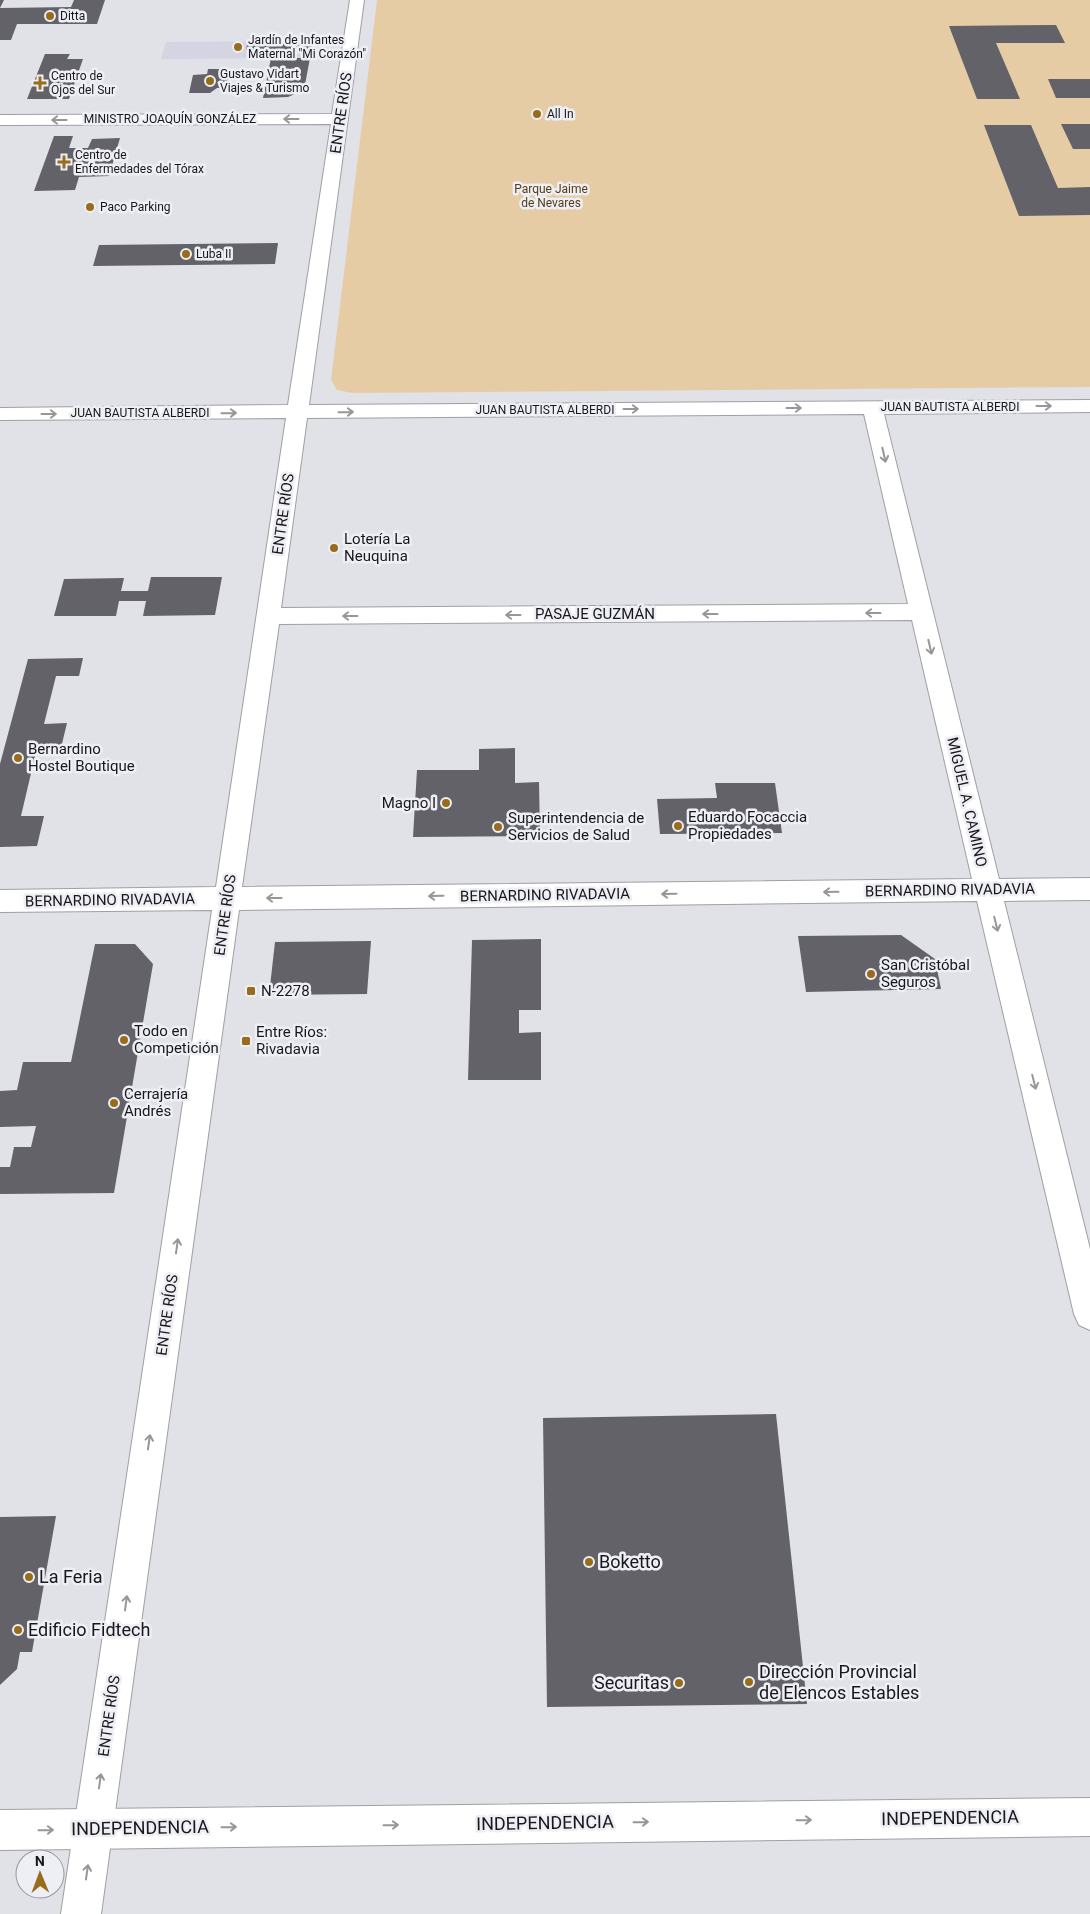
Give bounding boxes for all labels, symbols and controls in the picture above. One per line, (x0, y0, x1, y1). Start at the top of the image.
place label: Ditta (60, 9, 85, 23)
marker: Ditta (44, 10, 56, 22)
place label: Jardín de Infantes Maternal "Mi Corazón" (248, 33, 366, 61)
marker: Jardín de Infantes Maternal "Mi Corazón" (232, 41, 244, 53)
place label: Gustavo Vidart Viajes & Turismo (220, 67, 310, 95)
place label: Centro de Ojos del Sur (51, 69, 115, 97)
street label: ENTRE RÍOS (326, 71, 356, 155)
marker: Gustavo Vidart Viajes & Turismo (204, 75, 216, 87)
marker: Centro de Ojos del Sur (33, 76, 47, 90)
place label: All In (547, 107, 574, 121)
marker: All In (531, 108, 543, 120)
street label: MINISTRO JOAQUÍN GONZÁLEZ (84, 111, 256, 126)
one-way arrow (284, 114, 300, 124)
one-way arrow (51, 115, 68, 125)
place label: Centro de Enfermedades del Tórax (75, 148, 204, 176)
marker: Centro de Enfermedades del Tórax (57, 155, 71, 169)
park label: Parque Jaime de Nevares (514, 182, 588, 210)
place label: Paco Parking (100, 200, 171, 214)
marker: Paco Parking (84, 201, 96, 213)
place label: Luba II (196, 247, 232, 261)
marker: Luba II (180, 248, 192, 260)
street label: JUAN BAUTISTA ALBERDI (881, 400, 1019, 414)
one-way arrow (1036, 401, 1052, 411)
street label: JUAN BAUTISTA ALBERDI (476, 403, 614, 417)
one-way arrow (786, 403, 802, 413)
one-way arrow (623, 404, 639, 414)
street label: JUAN BAUTISTA ALBERDI (71, 406, 209, 420)
one-way arrow (338, 407, 354, 417)
one-way arrow (220, 408, 236, 417)
one-way arrow (40, 409, 56, 419)
one-way arrow (880, 446, 889, 462)
street label: ENTRE RÍOS (268, 472, 298, 556)
place label: Lotería La Neuquina (344, 530, 410, 565)
marker: Lotería La Neuquina (328, 542, 340, 554)
street label: PASAJE GUZMÁN (535, 605, 655, 623)
one-way arrow (865, 608, 882, 618)
one-way arrow (703, 609, 719, 619)
one-way arrow (505, 610, 522, 620)
one-way arrow (343, 611, 359, 621)
one-way arrow (926, 638, 935, 654)
street label: MIGUEL A. CAMINO (943, 735, 991, 869)
place label: Bernardino Hostel Boutique (28, 740, 135, 775)
marker: Bernardino Hostel Boutique (12, 752, 24, 764)
place label: Magno I (382, 794, 436, 812)
marker: Magno I (440, 797, 452, 809)
place label: Eduardo Focaccia Propiedades (688, 808, 807, 843)
place label: Superintendencia de Servicios de Salud (508, 809, 644, 844)
marker: Eduardo Focaccia Propiedades (672, 820, 684, 832)
marker: Superintendencia de Servicios de Salud (492, 821, 504, 833)
street label: ENTRE RÍOS (210, 873, 240, 957)
street label: BERNARDINO RIVADAVIA (865, 880, 1035, 900)
street label: BERNARDINO RIVADAVIA (460, 885, 630, 905)
one-way arrow (824, 887, 840, 897)
one-way arrow (661, 889, 677, 898)
street label: BERNARDINO RIVADAVIA (25, 890, 195, 910)
one-way arrow (429, 891, 445, 901)
one-way arrow (266, 893, 282, 903)
one-way arrow (992, 916, 1001, 932)
place label: San Cristóbal Seguros (881, 956, 970, 991)
marker: San Cristóbal Seguros (865, 968, 877, 980)
place label: N-2278 (261, 982, 310, 1000)
marker: N-2278 (245, 985, 257, 997)
place label: Todo en Competición (134, 1022, 219, 1057)
place label: Entre Ríos: Rivadavia (256, 1023, 327, 1058)
marker: Todo en Competición (118, 1034, 130, 1046)
marker: Entre Ríos: Rivadavia (240, 1035, 252, 1047)
one-way arrow (1030, 1074, 1039, 1090)
place label: Cerrajería Andrés (124, 1085, 188, 1120)
marker: Cerrajería Andrés (108, 1097, 120, 1109)
one-way arrow (172, 1239, 182, 1255)
street label: ENTRE RÍOS (152, 1273, 182, 1357)
one-way arrow (144, 1434, 154, 1450)
place label: Boketto (599, 1551, 661, 1572)
marker: Boketto (583, 1556, 595, 1568)
place label: La Feria (39, 1566, 103, 1587)
marker: La Feria (23, 1571, 35, 1583)
one-way arrow (121, 1595, 131, 1611)
place label: Edificio Fidtech (28, 1619, 150, 1640)
marker: Edificio Fidtech (12, 1624, 24, 1636)
place label: Dirección Provincial de Elencos Estables (759, 1661, 919, 1703)
place label: Securitas (594, 1672, 669, 1693)
street label: ENTRE RÍOS (94, 1674, 124, 1758)
marker: Dirección Provincial de Elencos Estables (743, 1676, 755, 1688)
marker: Securitas (673, 1677, 685, 1689)
one-way arrow (95, 1773, 105, 1789)
street label: INDEPENDENCIA (881, 1806, 1019, 1829)
street label: INDEPENDENCIA (476, 1811, 614, 1834)
one-way arrow (796, 1815, 812, 1825)
street label: INDEPENDENCIA (71, 1816, 209, 1839)
one-way arrow (633, 1817, 649, 1827)
one-way arrow (383, 1820, 399, 1830)
one-way arrow (220, 1822, 237, 1832)
one-way arrow (38, 1825, 54, 1835)
north arrow (15, 1849, 65, 1899)
text: N (35, 1853, 45, 1869)
one-way arrow (82, 1864, 92, 1880)

